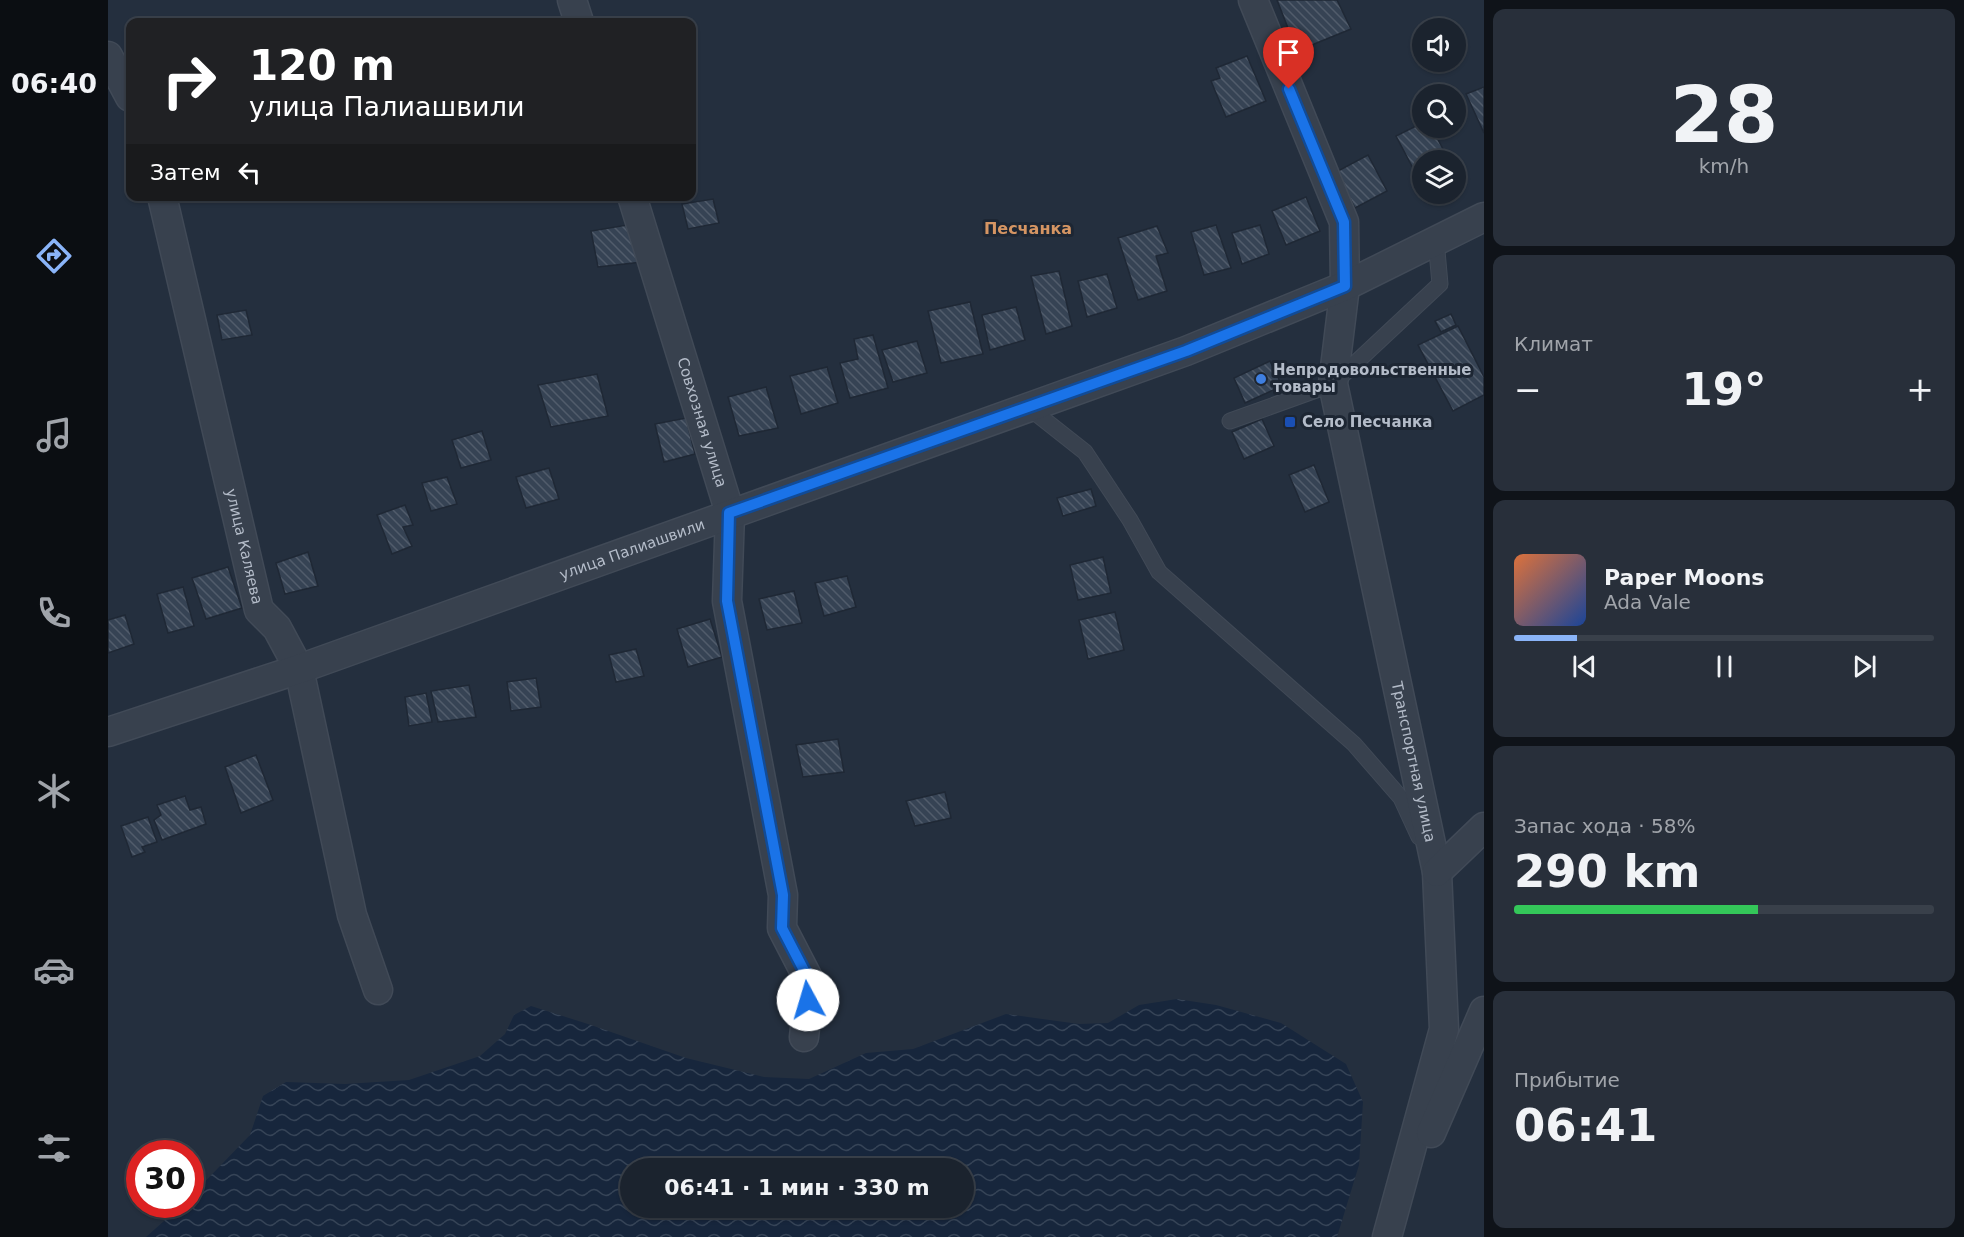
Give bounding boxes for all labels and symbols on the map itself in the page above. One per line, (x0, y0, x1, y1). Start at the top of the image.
pin (1263, 27, 1314, 89)
district label: Песчанка (984, 219, 1072, 238)
street label: Совхозная улица (673, 355, 731, 490)
place label: Непродовольственные товары (1273, 361, 1472, 396)
marker: Непродовольственные товары (1254, 372, 1268, 386)
place label: Село Песчанка (1302, 413, 1432, 431)
marker: Село Песчанка (1283, 415, 1297, 429)
street label: улица Каляева (222, 487, 266, 606)
street label: улица Палиашвили (557, 515, 707, 584)
street label: Транспортная улица (1387, 679, 1439, 844)
position arrow (776, 968, 840, 1032)
speed limit sign: 30 (126, 1140, 204, 1218)

